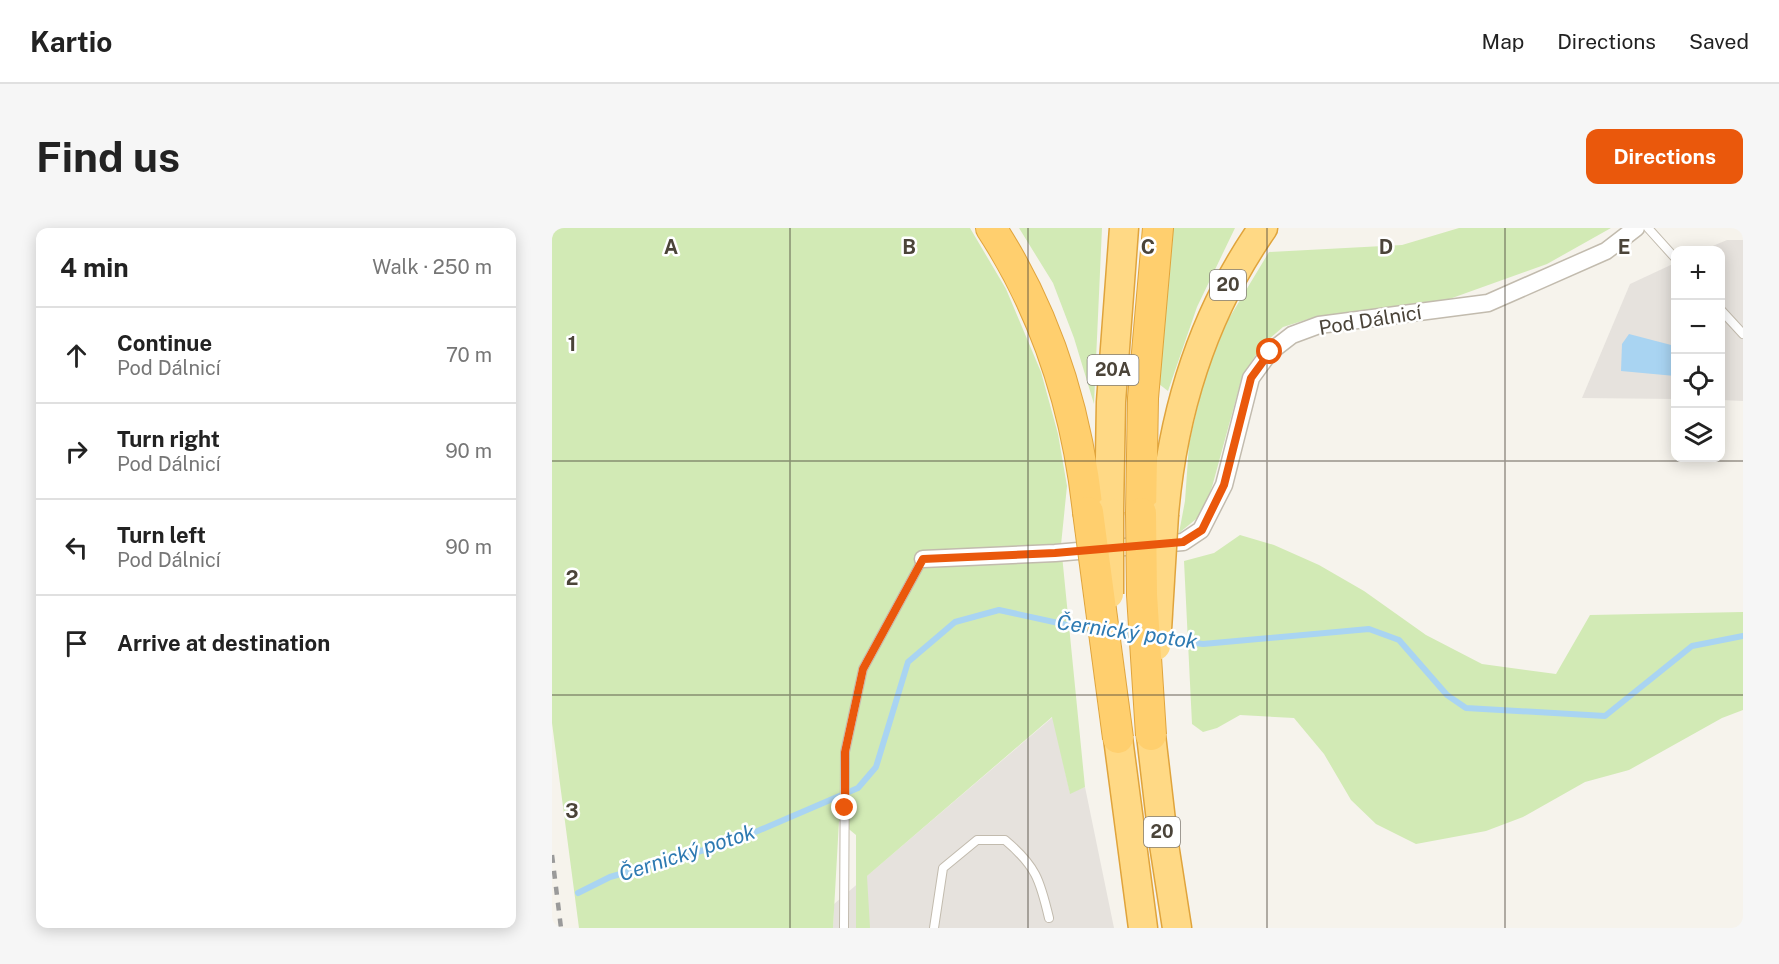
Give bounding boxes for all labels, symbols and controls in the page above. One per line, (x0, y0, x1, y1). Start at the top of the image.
text: Kartio (30, 25, 112, 58)
text: Map (1482, 29, 1524, 54)
text: Directions (1557, 29, 1656, 54)
text: Saved (1689, 29, 1749, 54)
button: Directions (1586, 129, 1743, 184)
text: Find us (36, 132, 180, 181)
text: A (664, 235, 678, 259)
text: B (902, 235, 916, 259)
text: C (1141, 235, 1155, 259)
text: D (1379, 235, 1393, 259)
text: E (1618, 235, 1630, 259)
map controls (1671, 246, 1725, 462)
button: + (1671, 246, 1725, 300)
text: 4 min (60, 252, 129, 283)
text: Walk · 250 m (372, 255, 492, 279)
road number: 20 (1210, 270, 1246, 300)
street label: Pod Dálnicí (1317, 300, 1424, 340)
button: − (1671, 300, 1725, 354)
text: Continue (117, 330, 212, 356)
text: 1 (568, 332, 576, 356)
route start (1256, 338, 1282, 364)
icon: ahead (60, 339, 93, 372)
text: 70 m (446, 343, 492, 367)
button: locate (1671, 354, 1725, 408)
road number: 20A (1088, 355, 1138, 385)
text: Pod Dálnicí (117, 356, 221, 380)
button: layers (1671, 408, 1725, 462)
text: Turn right (117, 426, 220, 452)
icon: right (60, 435, 93, 468)
text: 90 m (445, 439, 492, 463)
text: Pod Dálnicí (117, 452, 221, 476)
text: Turn left (117, 522, 206, 548)
icon: left (60, 531, 93, 564)
text: 90 m (445, 535, 492, 559)
text: Pod Dálnicí (117, 548, 221, 572)
text: 2 (566, 566, 578, 590)
water label: Černický potok (1055, 609, 1200, 654)
icon: arrive (60, 627, 93, 660)
text: Arrive at destination (117, 630, 330, 656)
route end (831, 794, 857, 820)
text: 3 (565, 799, 579, 823)
road number: 20 (1144, 817, 1180, 847)
water label: Černický potok (616, 819, 759, 886)

